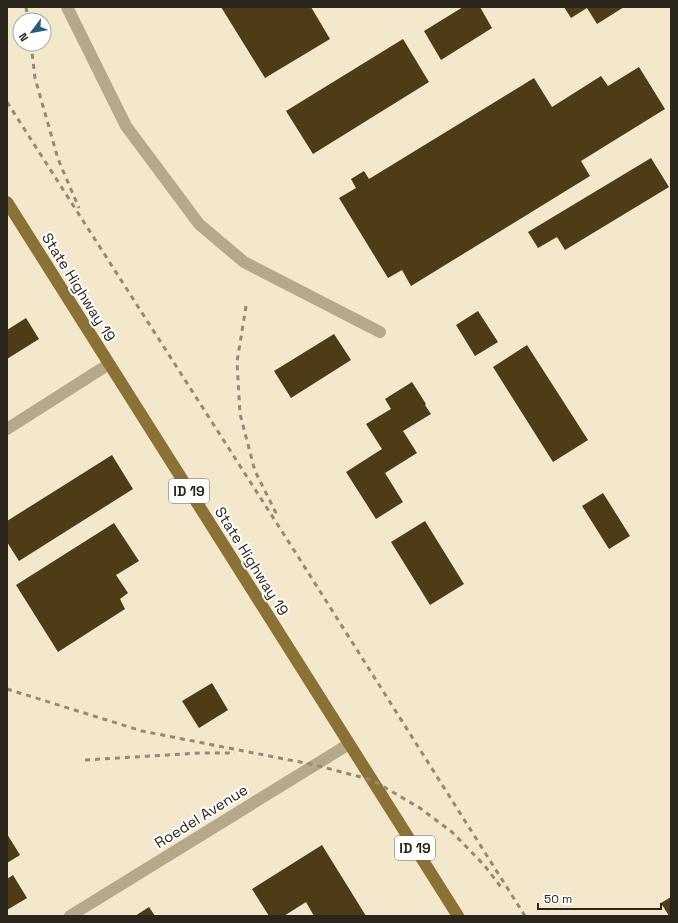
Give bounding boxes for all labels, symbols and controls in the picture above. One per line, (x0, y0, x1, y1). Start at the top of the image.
north arrow (12, 12, 52, 52)
text: N (16, 30, 31, 44)
street label: State Highway 19 (38, 229, 120, 345)
road number: ID 19 (169, 479, 209, 503)
street label: State Highway 19 (211, 503, 293, 619)
street label: Roedel Avenue (151, 780, 251, 852)
road number: ID 19 (395, 836, 435, 860)
scale bar (538, 885, 661, 911)
text: 50 m (544, 891, 572, 907)

